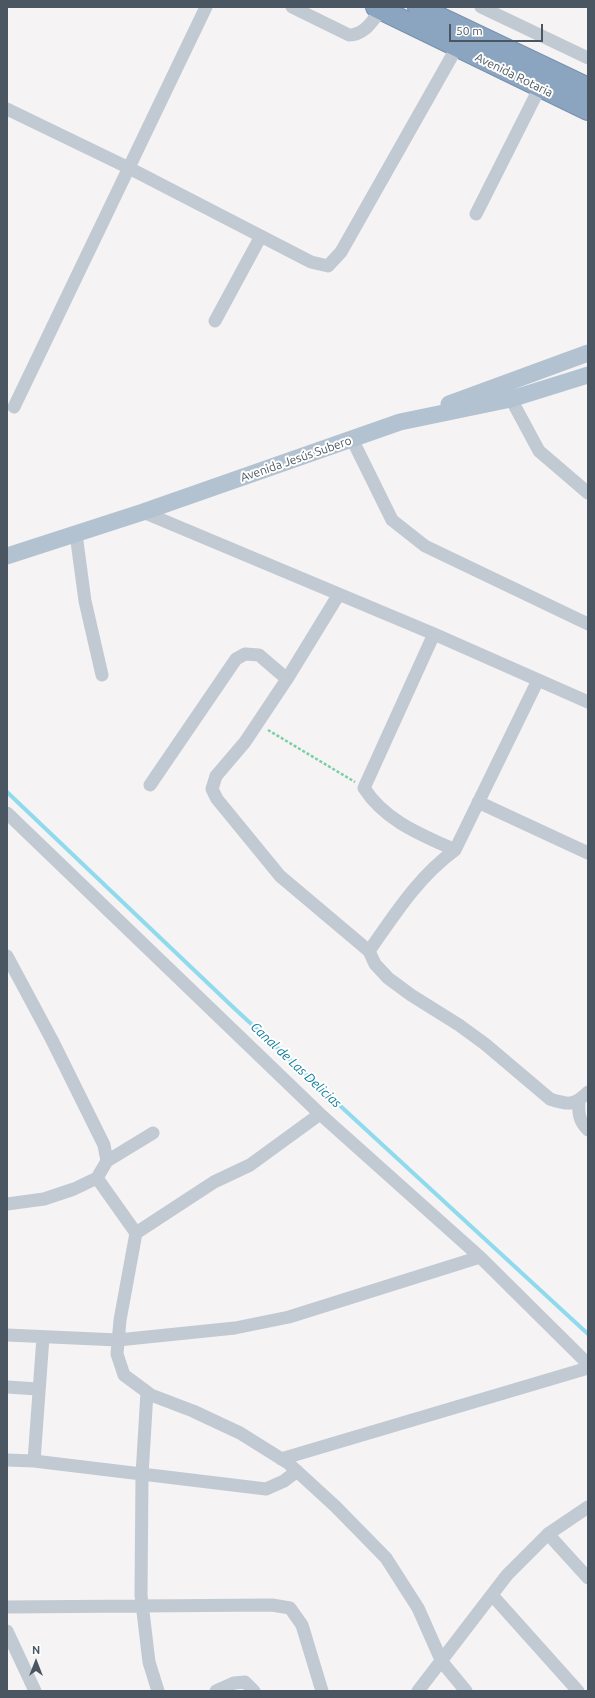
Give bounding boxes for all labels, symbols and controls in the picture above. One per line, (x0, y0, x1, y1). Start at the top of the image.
scale bar (451, 16, 545, 42)
text: 50 m (456, 24, 483, 37)
street label: Avenida Rotaria (473, 50, 555, 100)
street label: Avenida Jesús Subero (238, 433, 354, 485)
water label: Canal de Las Delicias (247, 1019, 345, 1111)
north arrow (16, 1642, 56, 1682)
text: N (32, 1644, 40, 1656)

